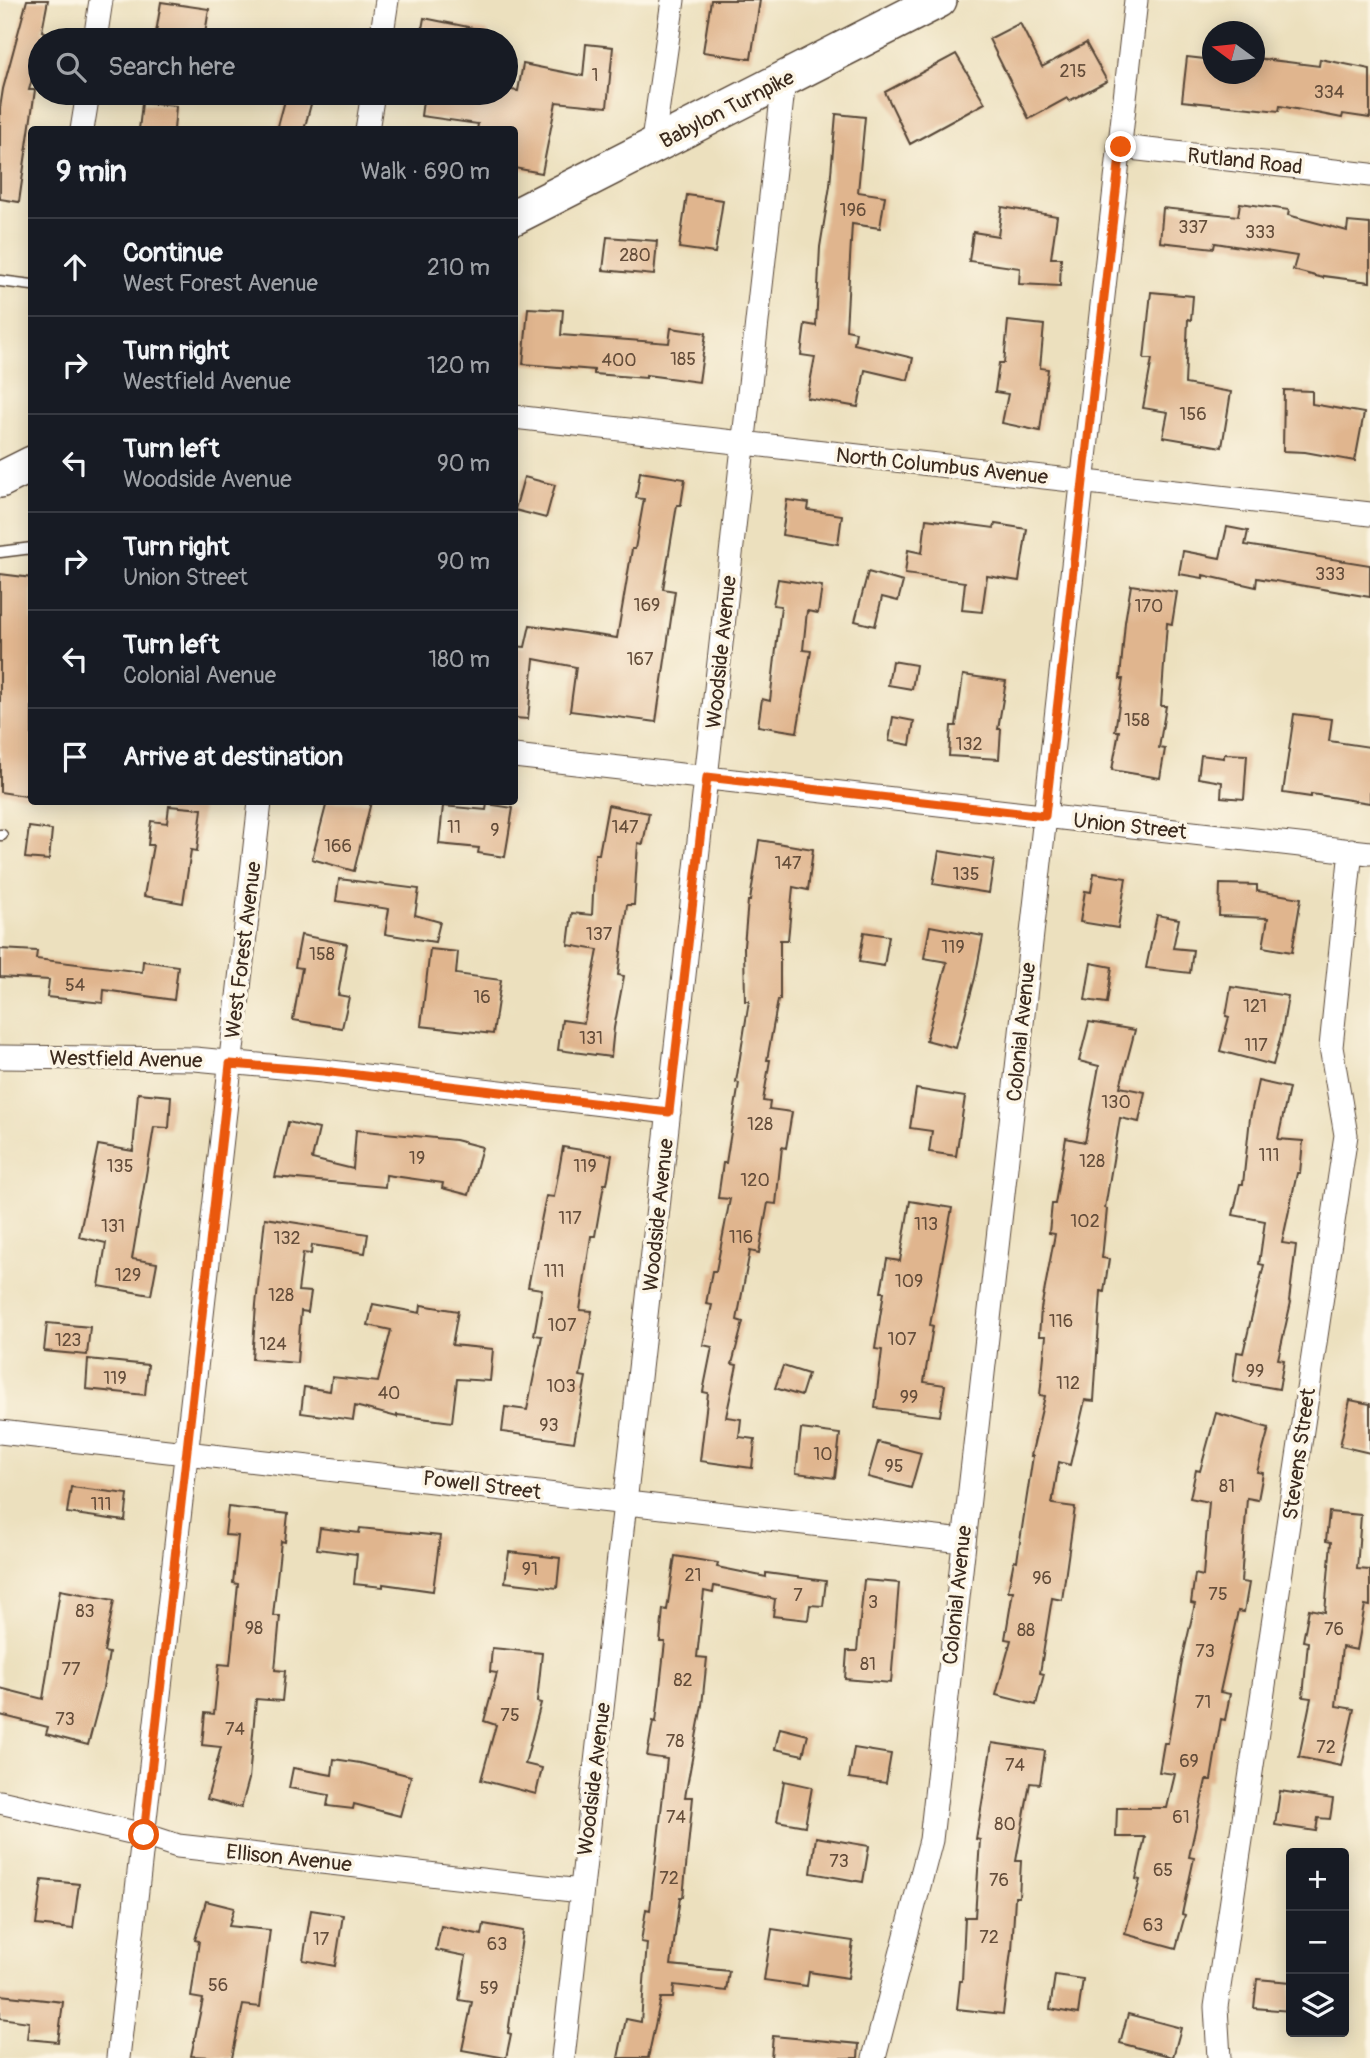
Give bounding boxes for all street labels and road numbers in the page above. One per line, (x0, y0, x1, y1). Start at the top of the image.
street label: Babylon Turnpike (656, 64, 799, 155)
street label: Rutland Road (1186, 142, 1304, 181)
street label: North Columbus Avenue (835, 442, 1050, 491)
street label: Woodside Avenue (700, 573, 743, 730)
street label: Union Street (1072, 807, 1189, 846)
street label: West Forest Avenue (219, 859, 268, 1040)
street label: Colonial Avenue (1001, 960, 1042, 1103)
street label: Westfield Avenue (49, 1045, 203, 1074)
street label: Woodside Avenue (637, 1136, 680, 1293)
street label: Stevens Street (1277, 1386, 1322, 1522)
street label: Powell Street (421, 1465, 543, 1506)
street label: Colonial Avenue (937, 1523, 978, 1666)
street label: Woodside Avenue (572, 1700, 617, 1857)
street label: Ellison Avenue (225, 1838, 354, 1879)

